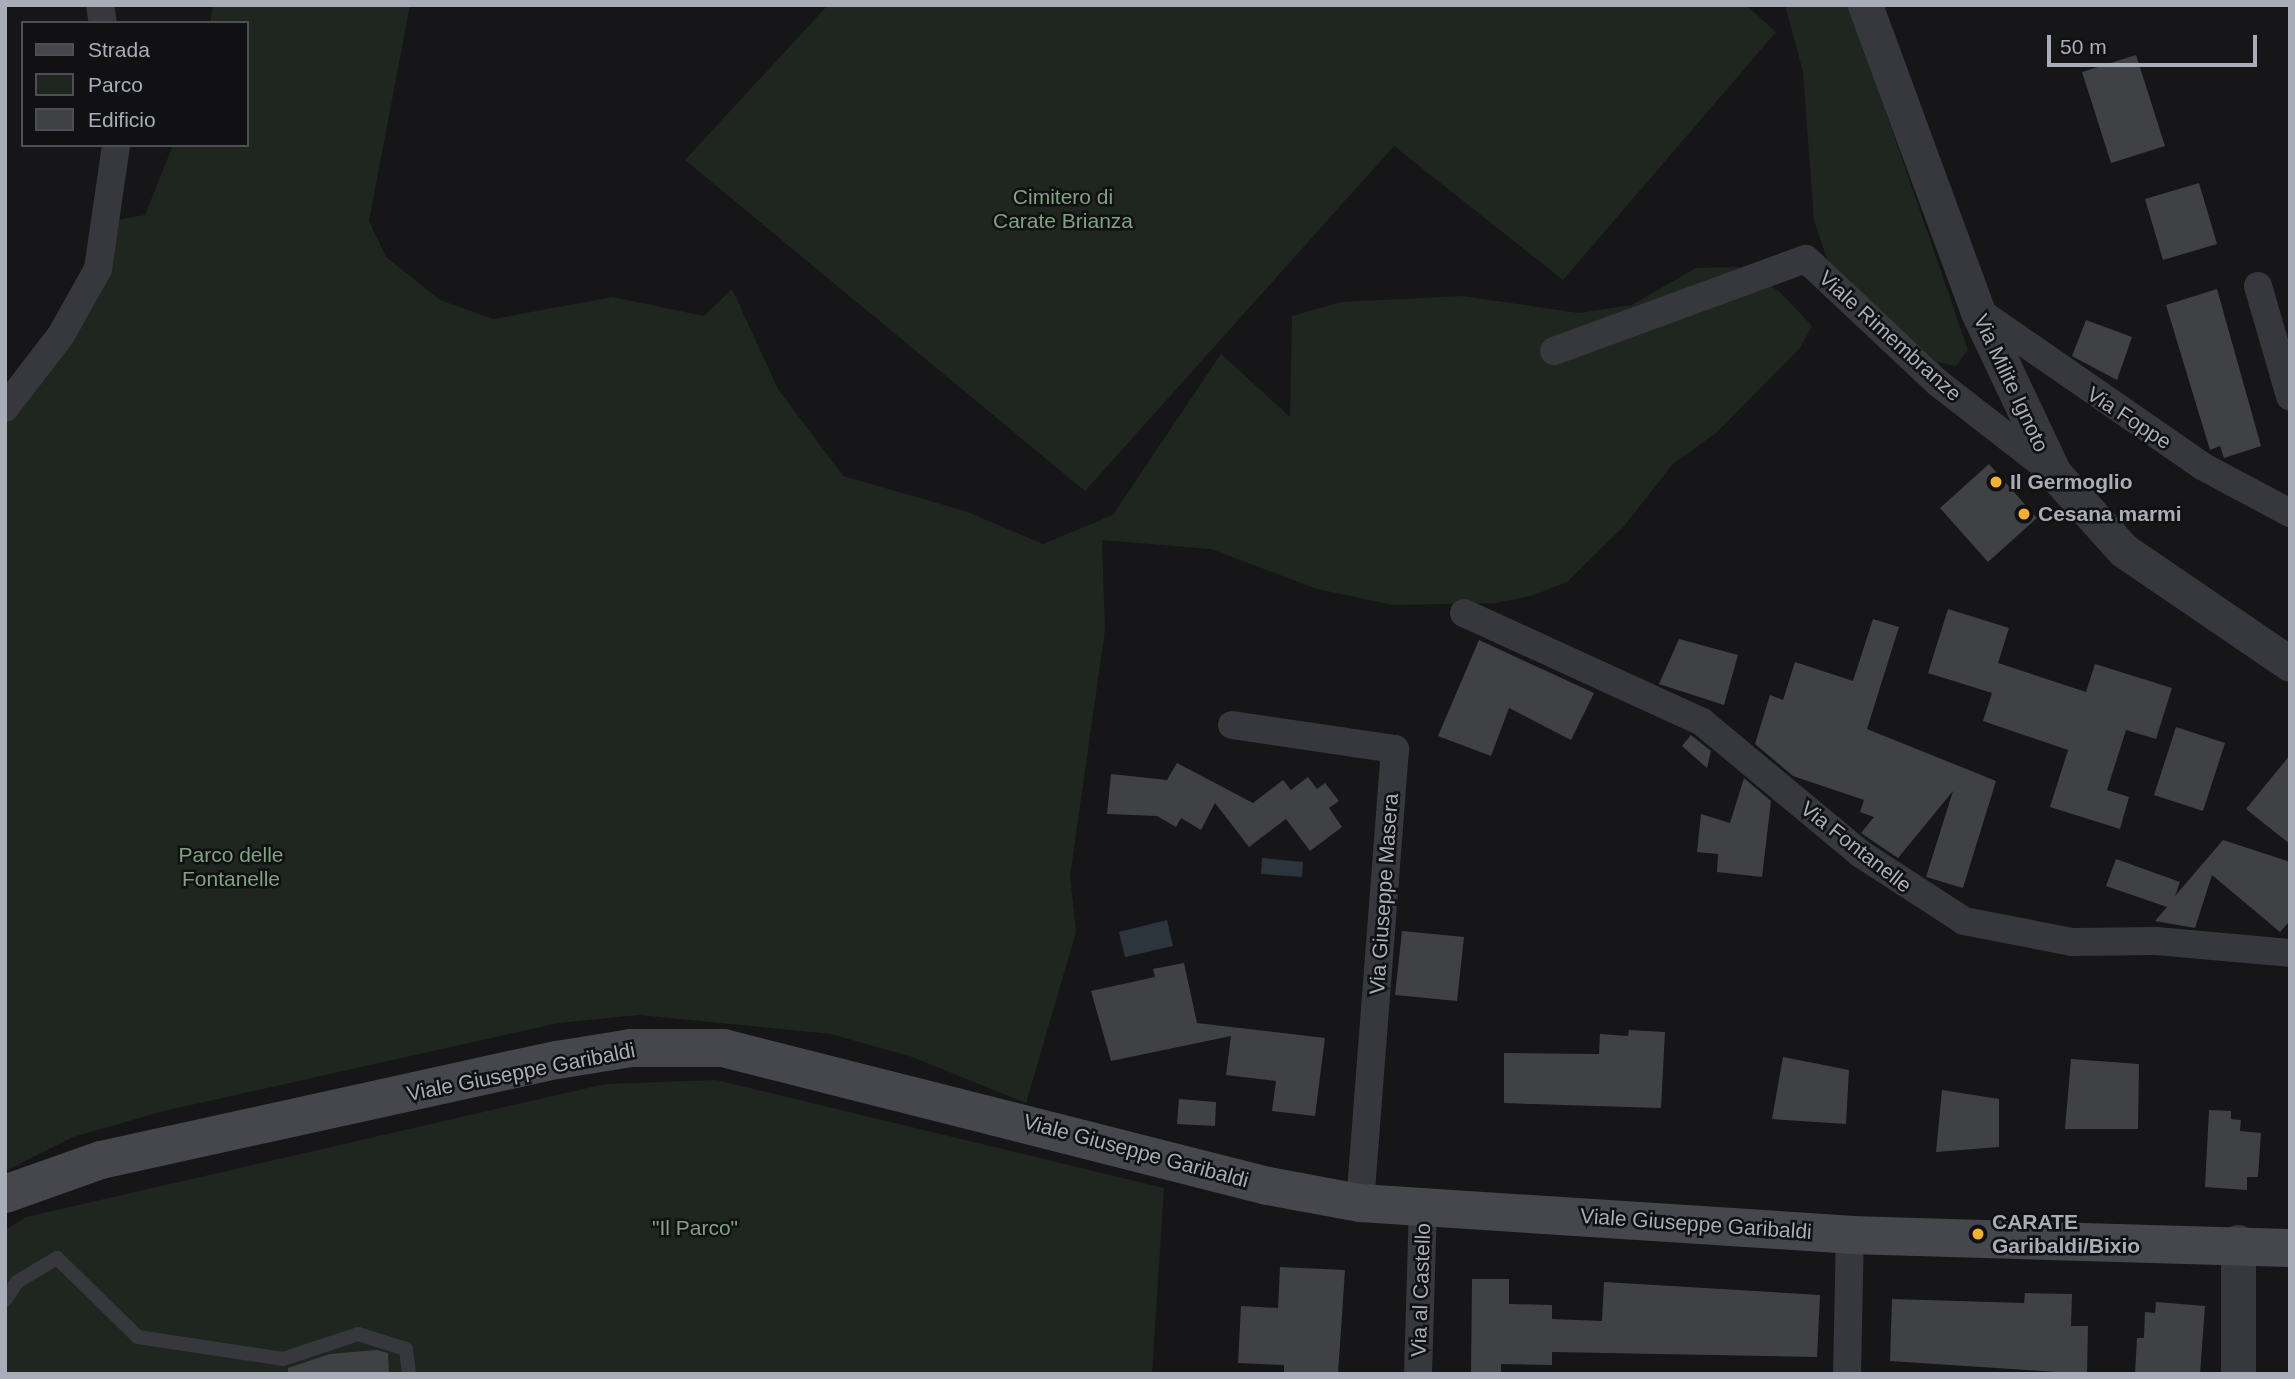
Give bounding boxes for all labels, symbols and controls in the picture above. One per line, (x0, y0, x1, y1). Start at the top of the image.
legend (21, 21, 248, 147)
scale bar (2050, 21, 2260, 65)
text: 50 m (2060, 35, 2107, 58)
text: Strada (88, 38, 150, 61)
text: Parco (88, 73, 143, 96)
text: Edificio (88, 108, 156, 131)
park label: Cimitero di Carate Brianza (993, 184, 1133, 234)
street label: Viale Rimembranze (1814, 265, 1966, 407)
street label: Via Milite Ignoto (1968, 310, 2054, 456)
street label: Via Foppe (2082, 381, 2176, 455)
place label: Il Germoglio (2010, 469, 2133, 495)
marker: Il Germoglio (1988, 474, 2004, 490)
place label: Cesana marmi (2038, 501, 2182, 527)
marker: Cesana marmi (2016, 506, 2032, 522)
street label: Via Giuseppe Masera (1364, 793, 1404, 995)
street label: Via Fontanelle (1795, 796, 1917, 898)
park label: Parco delle Fontanelle (178, 842, 284, 892)
street label: Viale Giuseppe Garibaldi (405, 1038, 637, 1106)
street label: Viale Giuseppe Garibaldi (1021, 1109, 1251, 1193)
street label: Viale Giuseppe Garibaldi (1579, 1203, 1813, 1245)
place label: CARATE Garibaldi/Bixio (1992, 1209, 2140, 1259)
park label: "Il Parco" (652, 1215, 738, 1241)
street label: Via al Castello (1406, 1223, 1436, 1357)
marker: CARATE Garibaldi/Bixio (1970, 1226, 1986, 1242)

